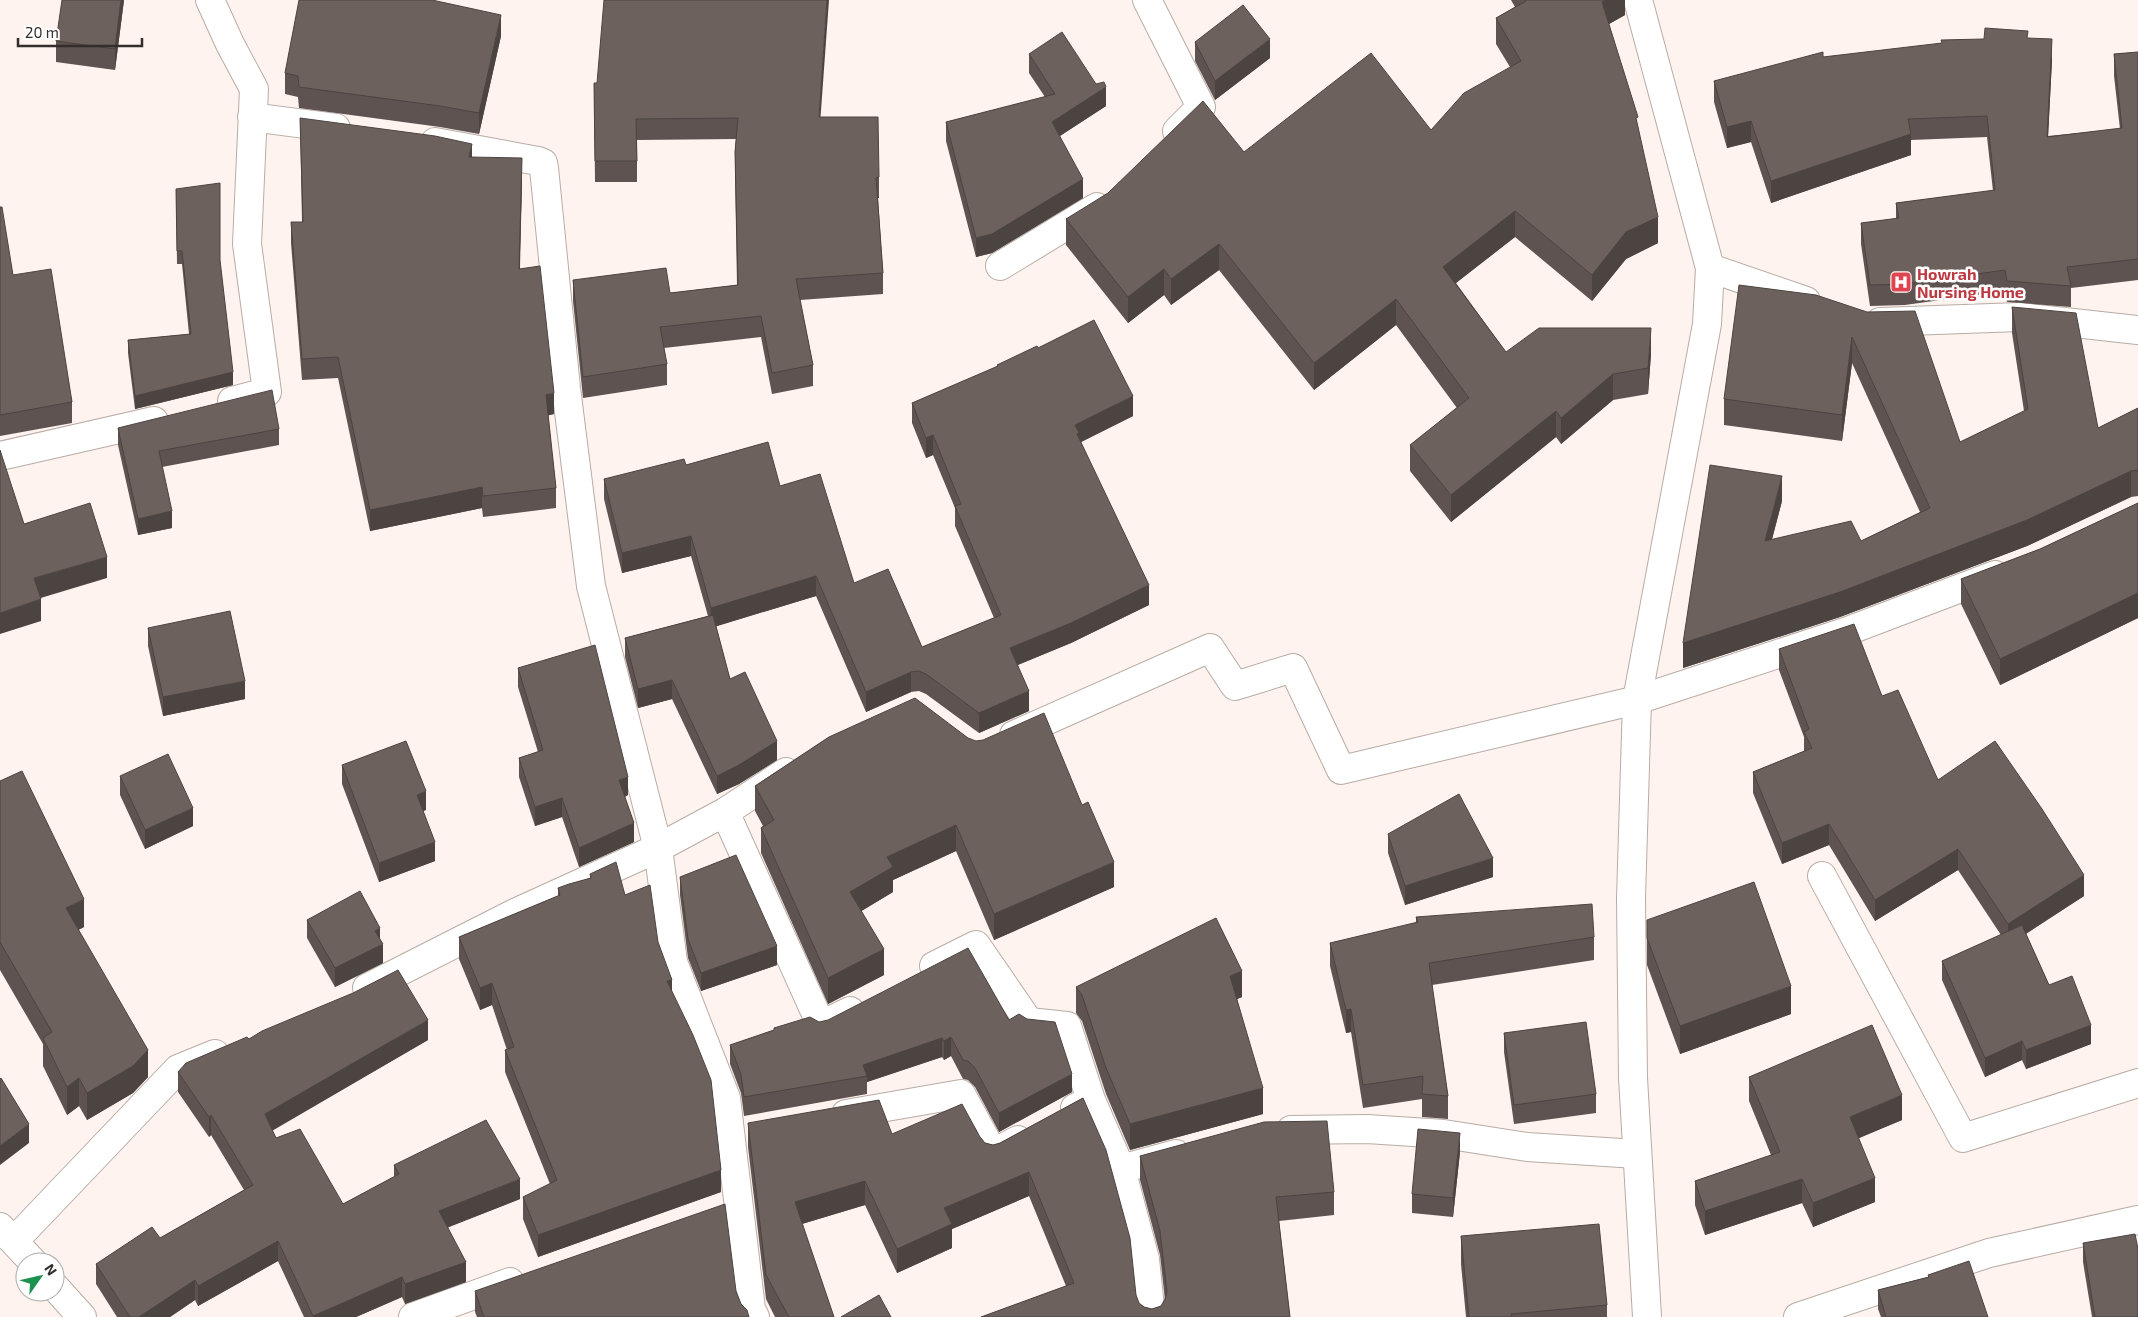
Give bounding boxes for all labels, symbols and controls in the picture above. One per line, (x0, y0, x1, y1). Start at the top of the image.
scale bar (18, 15, 141, 47)
text: 20 m (25, 23, 59, 41)
place label: Howrah Nursing Home (1917, 264, 2024, 301)
hospital icon: Howrah Nursing Home (1889, 270, 1913, 294)
north arrow (15, 1252, 65, 1302)
text: N (41, 1261, 61, 1278)

